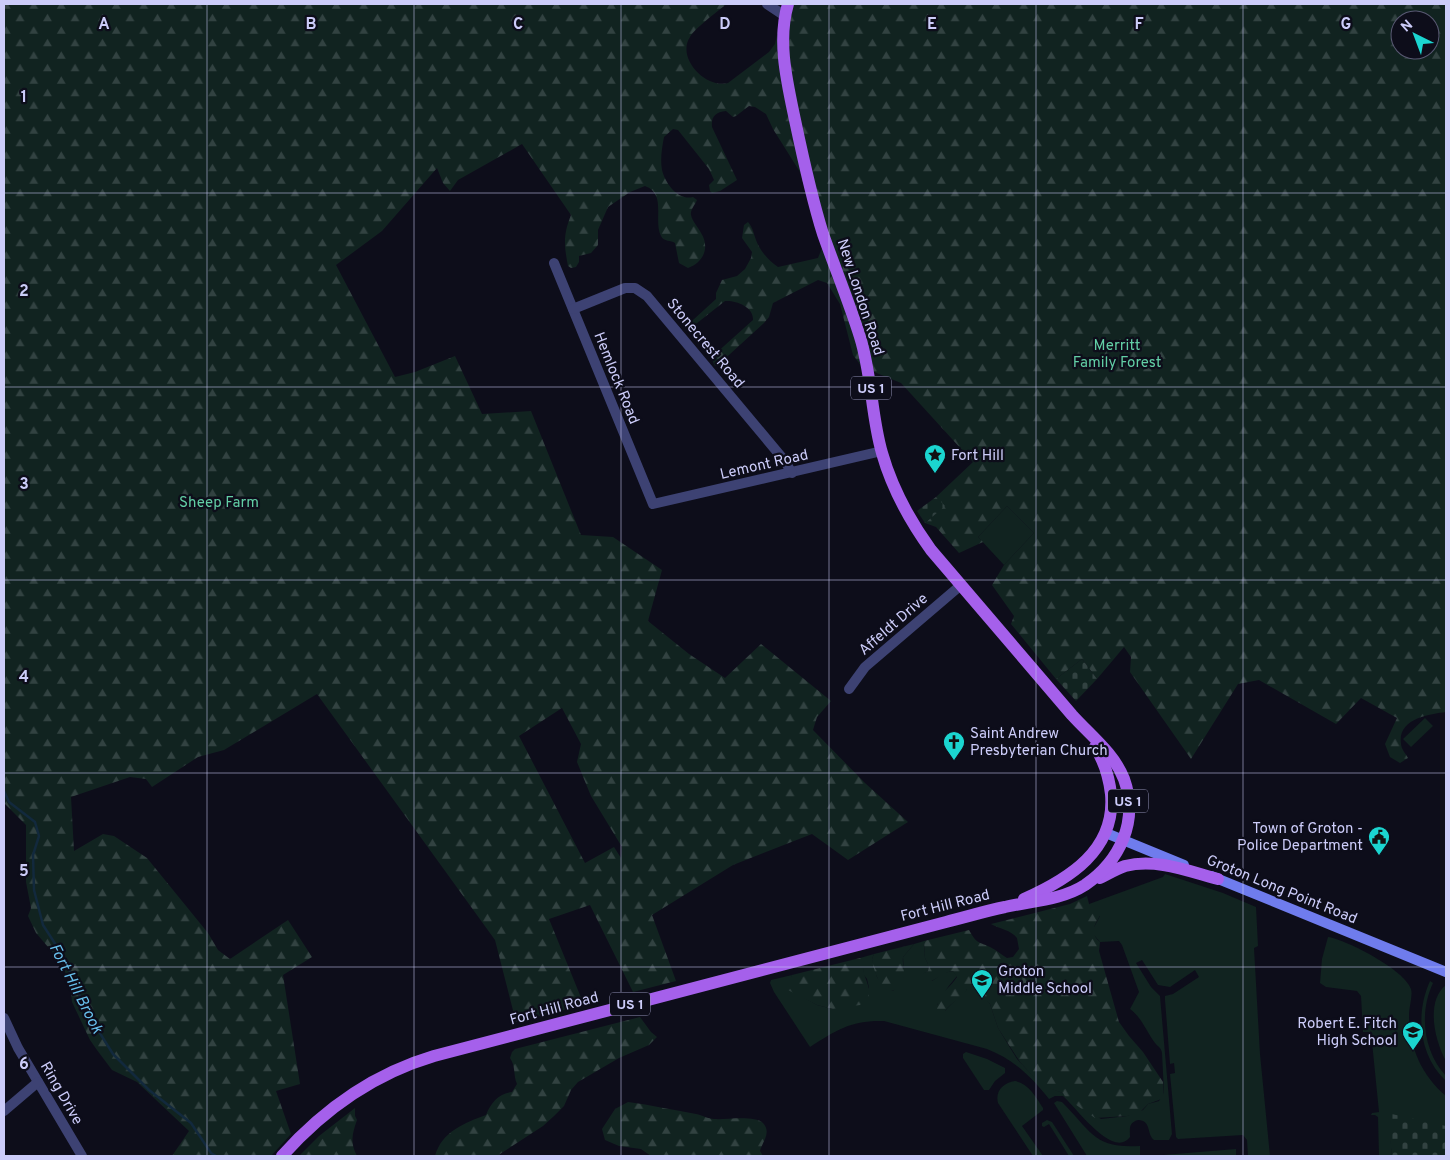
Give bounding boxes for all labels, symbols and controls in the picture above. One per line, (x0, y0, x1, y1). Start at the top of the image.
north arrow (1390, 10, 1440, 60)
text: A (98, 15, 110, 35)
text: B (305, 15, 317, 35)
text: C (513, 15, 523, 35)
text: D (719, 15, 731, 35)
text: E (927, 15, 937, 35)
text: F (1134, 15, 1144, 35)
text: G (1341, 15, 1351, 35)
text: N (1398, 17, 1417, 36)
text: 1 (21, 88, 27, 108)
street label: New London Road (832, 237, 887, 358)
text: 2 (19, 282, 29, 302)
street label: Stonecrest Road (662, 295, 748, 393)
street label: Hemlock Road (588, 330, 643, 427)
park label: Merritt Family Forest (1073, 337, 1161, 373)
road number: US 1 (851, 376, 891, 399)
place icon: Fort Hill (923, 443, 947, 474)
street label: Lemont Road (718, 446, 810, 485)
place label: Fort Hill (951, 447, 1004, 466)
text: 3 (19, 475, 29, 495)
park label: Sheep Farm (179, 494, 259, 513)
street label: Affeldt Drive (855, 590, 932, 660)
text: 4 (19, 668, 29, 688)
place label: Saint Andrew Presbyterian Church (970, 725, 1108, 761)
church icon: Saint Andrew Presbyterian Church (942, 730, 966, 761)
road number: US 1 (1108, 789, 1148, 812)
place label: Town of Groton - Police Department (1237, 820, 1363, 856)
public building icon: Town of Groton - Police Department (1367, 825, 1391, 856)
street label: Groton Long Point Road (1203, 851, 1360, 929)
text: 5 (19, 862, 29, 882)
street label: Fort Hill Road (899, 886, 992, 927)
water label: Fort Hill Brook (44, 940, 107, 1038)
place label: Groton Middle School (998, 963, 1092, 999)
school or university icon: Groton Middle School (970, 968, 994, 999)
street label: Fort Hill Road (508, 988, 601, 1030)
road number: US 1 (610, 992, 650, 1016)
place label: Robert E. Fitch High School (1297, 1015, 1397, 1051)
school or university icon: Robert E. Fitch High School (1401, 1020, 1425, 1051)
text: 6 (19, 1055, 29, 1075)
street label: Ring Drive (35, 1059, 86, 1129)

